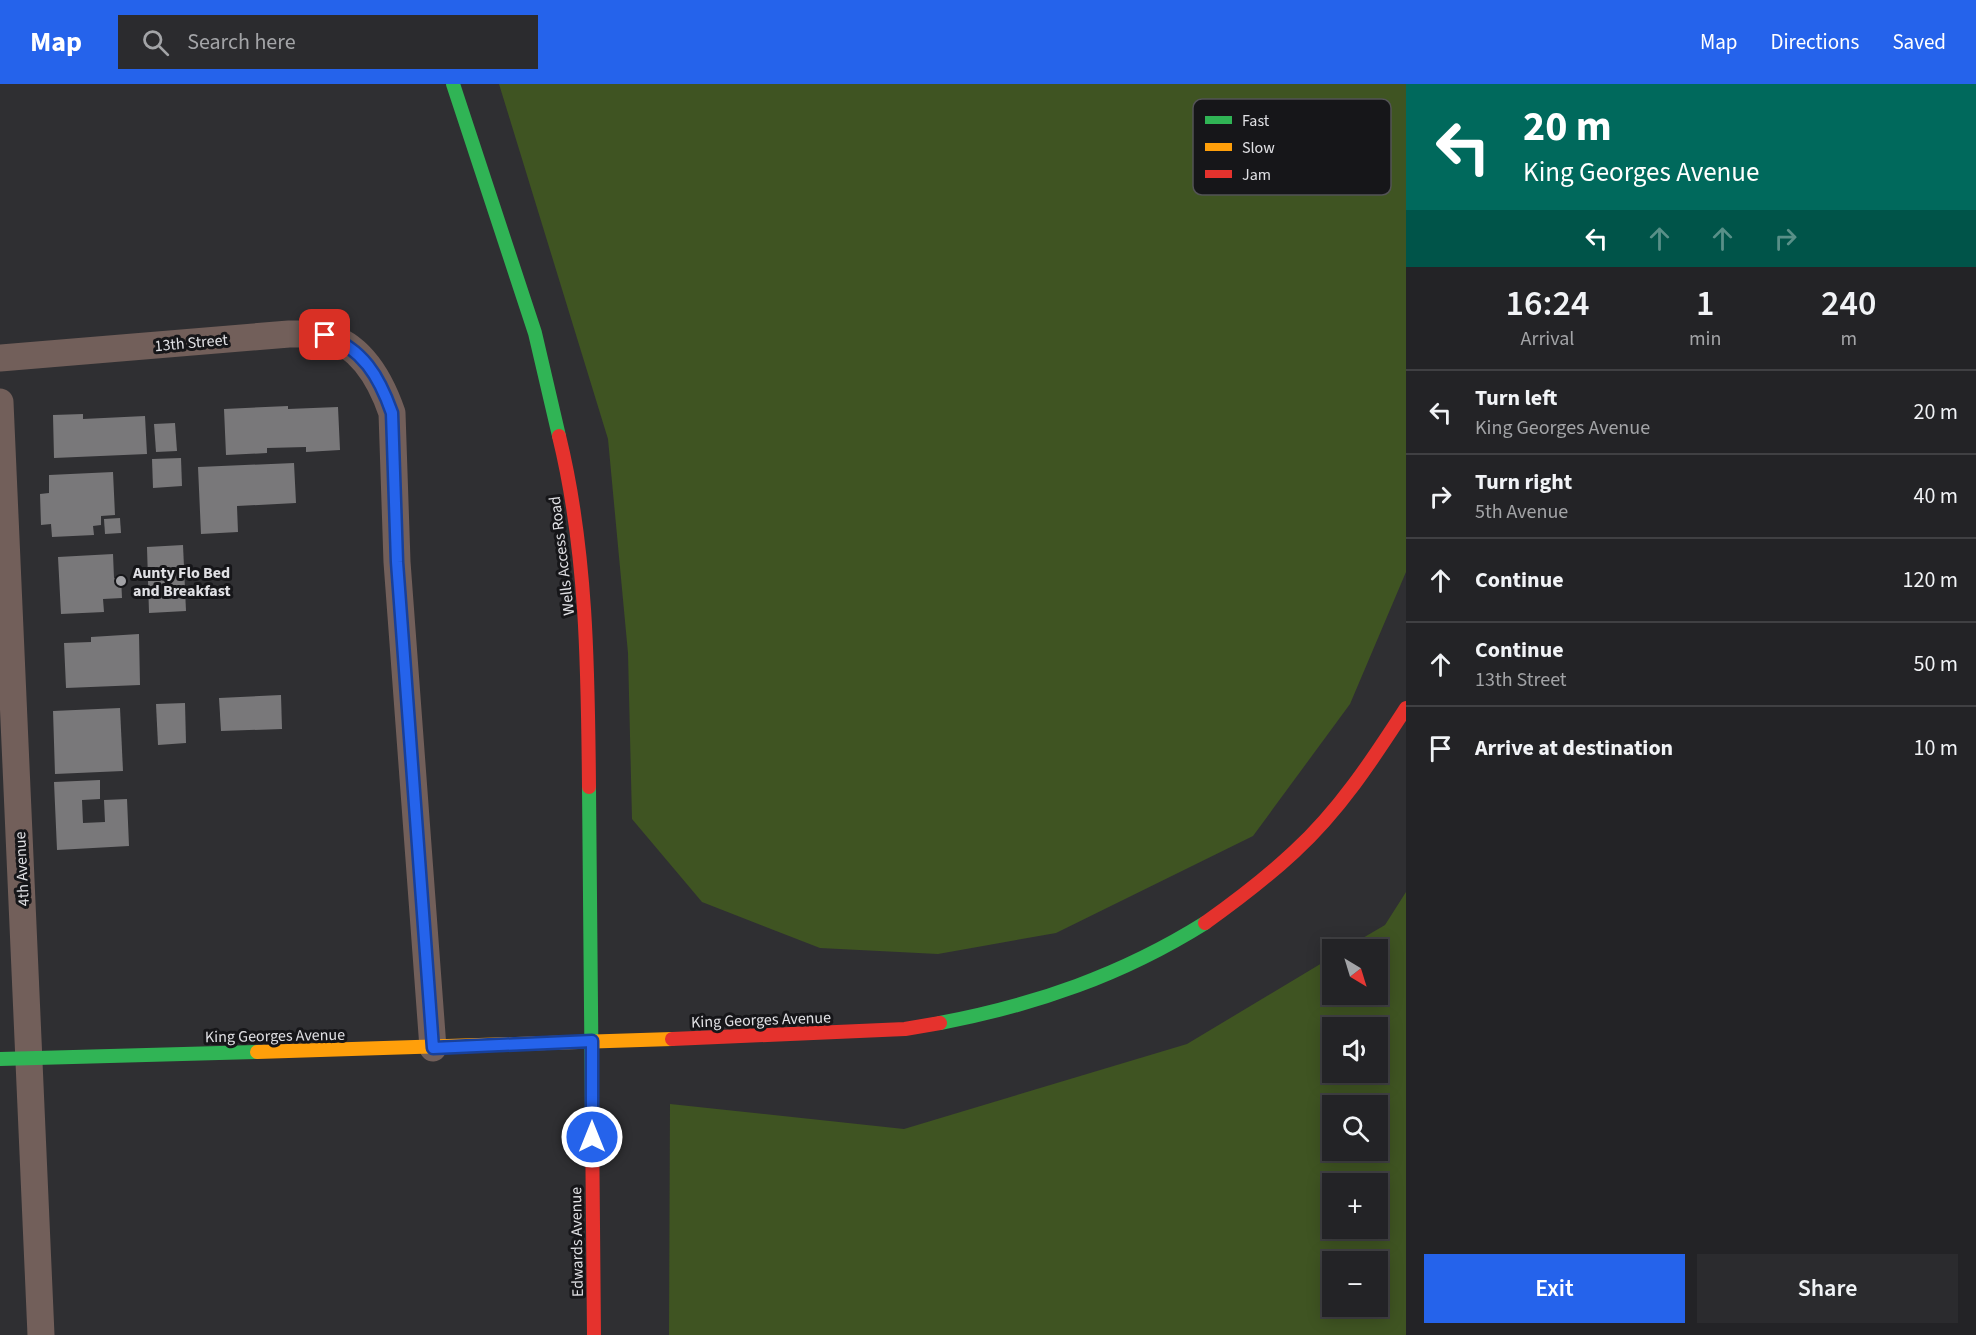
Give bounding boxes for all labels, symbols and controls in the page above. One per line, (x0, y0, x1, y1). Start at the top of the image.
search box (118, 15, 538, 69)
text: Map (30, 22, 82, 62)
icon: search (139, 26, 172, 59)
text: Search here (187, 26, 296, 58)
text: Map (1700, 27, 1738, 57)
text: Directions (1771, 27, 1859, 57)
text: Saved (1892, 27, 1946, 57)
text: 20 m (1523, 97, 1612, 157)
legend (1193, 99, 1391, 195)
icon: left (1424, 108, 1502, 186)
text: Fast (1242, 110, 1270, 132)
text: Slow (1242, 137, 1275, 159)
text: King Georges Avenue (1523, 153, 1759, 192)
text: Jam (1242, 164, 1271, 186)
icon: left (1580, 222, 1613, 255)
icon: ahead (1643, 222, 1676, 255)
icon: ahead (1706, 222, 1739, 255)
icon: right (1769, 222, 1802, 255)
text: 16:24 (1506, 278, 1589, 329)
text: 1 (1696, 278, 1714, 329)
text: 240 (1821, 278, 1876, 329)
pin (299, 309, 350, 360)
icon: arrive (308, 318, 341, 351)
text: Arrival (1521, 325, 1574, 353)
text: min (1689, 325, 1721, 353)
text: m (1840, 325, 1857, 353)
street label: 13th Street (154, 329, 229, 357)
text: Turn left (1475, 382, 1557, 414)
icon: left (1424, 396, 1457, 429)
text: 20 m (1913, 396, 1958, 428)
text: King Georges Avenue (1475, 414, 1650, 442)
text: Turn right (1475, 466, 1572, 498)
icon: right (1424, 480, 1457, 513)
text: 40 m (1913, 480, 1958, 512)
street label: Wells Access Road (544, 495, 580, 617)
text: 5th Avenue (1475, 498, 1568, 526)
place label: Aunty Flo Bed and Breakfast (132, 562, 231, 602)
icon: ahead (1424, 564, 1457, 597)
text: Continue (1475, 564, 1564, 596)
text: 120 m (1903, 564, 1958, 596)
marker: Aunty Flo Bed and Breakfast (114, 574, 128, 588)
text: Continue (1475, 634, 1564, 666)
icon: ahead (1424, 648, 1457, 681)
text: 50 m (1913, 648, 1958, 680)
text: 13th Street (1475, 666, 1567, 694)
icon: arrive (1424, 732, 1457, 765)
text: Arrive at destination (1475, 732, 1673, 764)
text: 10 m (1913, 732, 1958, 764)
street label: 4th Avenue (9, 831, 35, 907)
north arrow (1322, 939, 1388, 1005)
map controls (1322, 939, 1388, 1317)
street label: King Georges Avenue (691, 1007, 831, 1033)
button: sound (1322, 1017, 1388, 1083)
street label: King Georges Avenue (205, 1024, 345, 1048)
button: search (1322, 1095, 1388, 1161)
position arrow (560, 1105, 624, 1169)
button: + (1322, 1173, 1388, 1239)
street label: Edwards Avenue (565, 1187, 589, 1297)
button: − (1322, 1251, 1388, 1317)
button: Exit (1424, 1254, 1685, 1323)
button: Share (1697, 1254, 1958, 1323)

